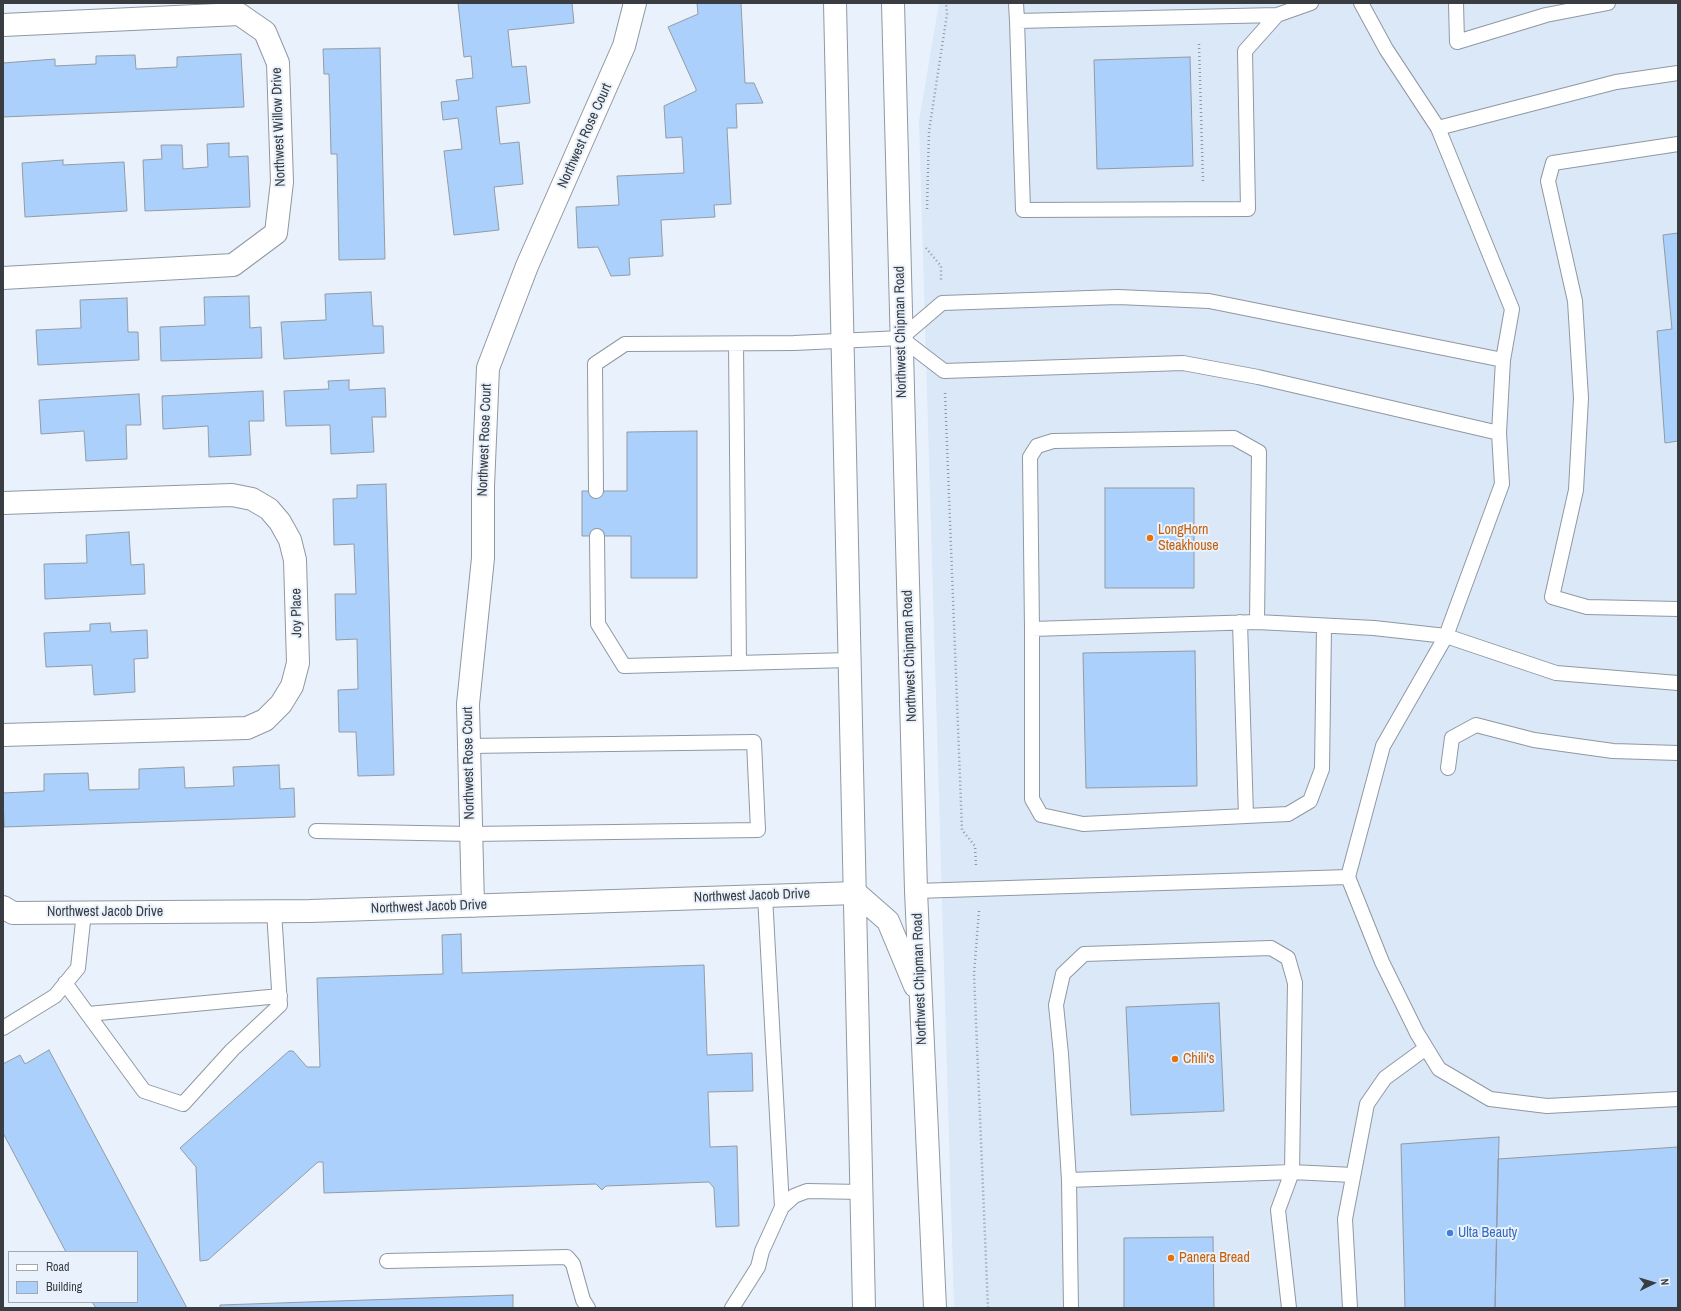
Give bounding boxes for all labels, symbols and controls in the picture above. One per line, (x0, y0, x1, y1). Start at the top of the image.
street label: Northwest Willow Drive (269, 67, 289, 187)
street label: Northwest Rose Court (554, 81, 616, 191)
street label: Northwest Chipman Road (891, 266, 911, 398)
street label: Northwest Rose Court (475, 383, 495, 497)
place label: LongHorn Steakhouse (1158, 522, 1219, 554)
marker: LongHorn Steakhouse (1145, 533, 1155, 543)
street label: Joy Place (288, 588, 306, 638)
street label: Northwest Chipman Road (899, 590, 921, 722)
street label: Northwest Rose Court (460, 706, 478, 820)
street label: Northwest Jacob Drive (694, 886, 810, 906)
street label: Northwest Jacob Drive (371, 897, 487, 917)
street label: Northwest Jacob Drive (47, 904, 163, 920)
street label: Northwest Chipman Road (909, 913, 931, 1045)
place label: Chili's (1183, 1051, 1215, 1067)
marker: Chili's (1170, 1054, 1180, 1064)
place label: Ulta Beauty (1458, 1225, 1517, 1241)
marker: Ulta Beauty (1445, 1228, 1455, 1238)
place label: Panera Bread (1179, 1250, 1250, 1266)
legend (8, 1251, 138, 1303)
marker: Panera Bread (1166, 1253, 1176, 1263)
text: Road (46, 1259, 70, 1275)
north arrow (1633, 1263, 1673, 1303)
text: N (1658, 1278, 1672, 1286)
text: Building (46, 1279, 82, 1295)

